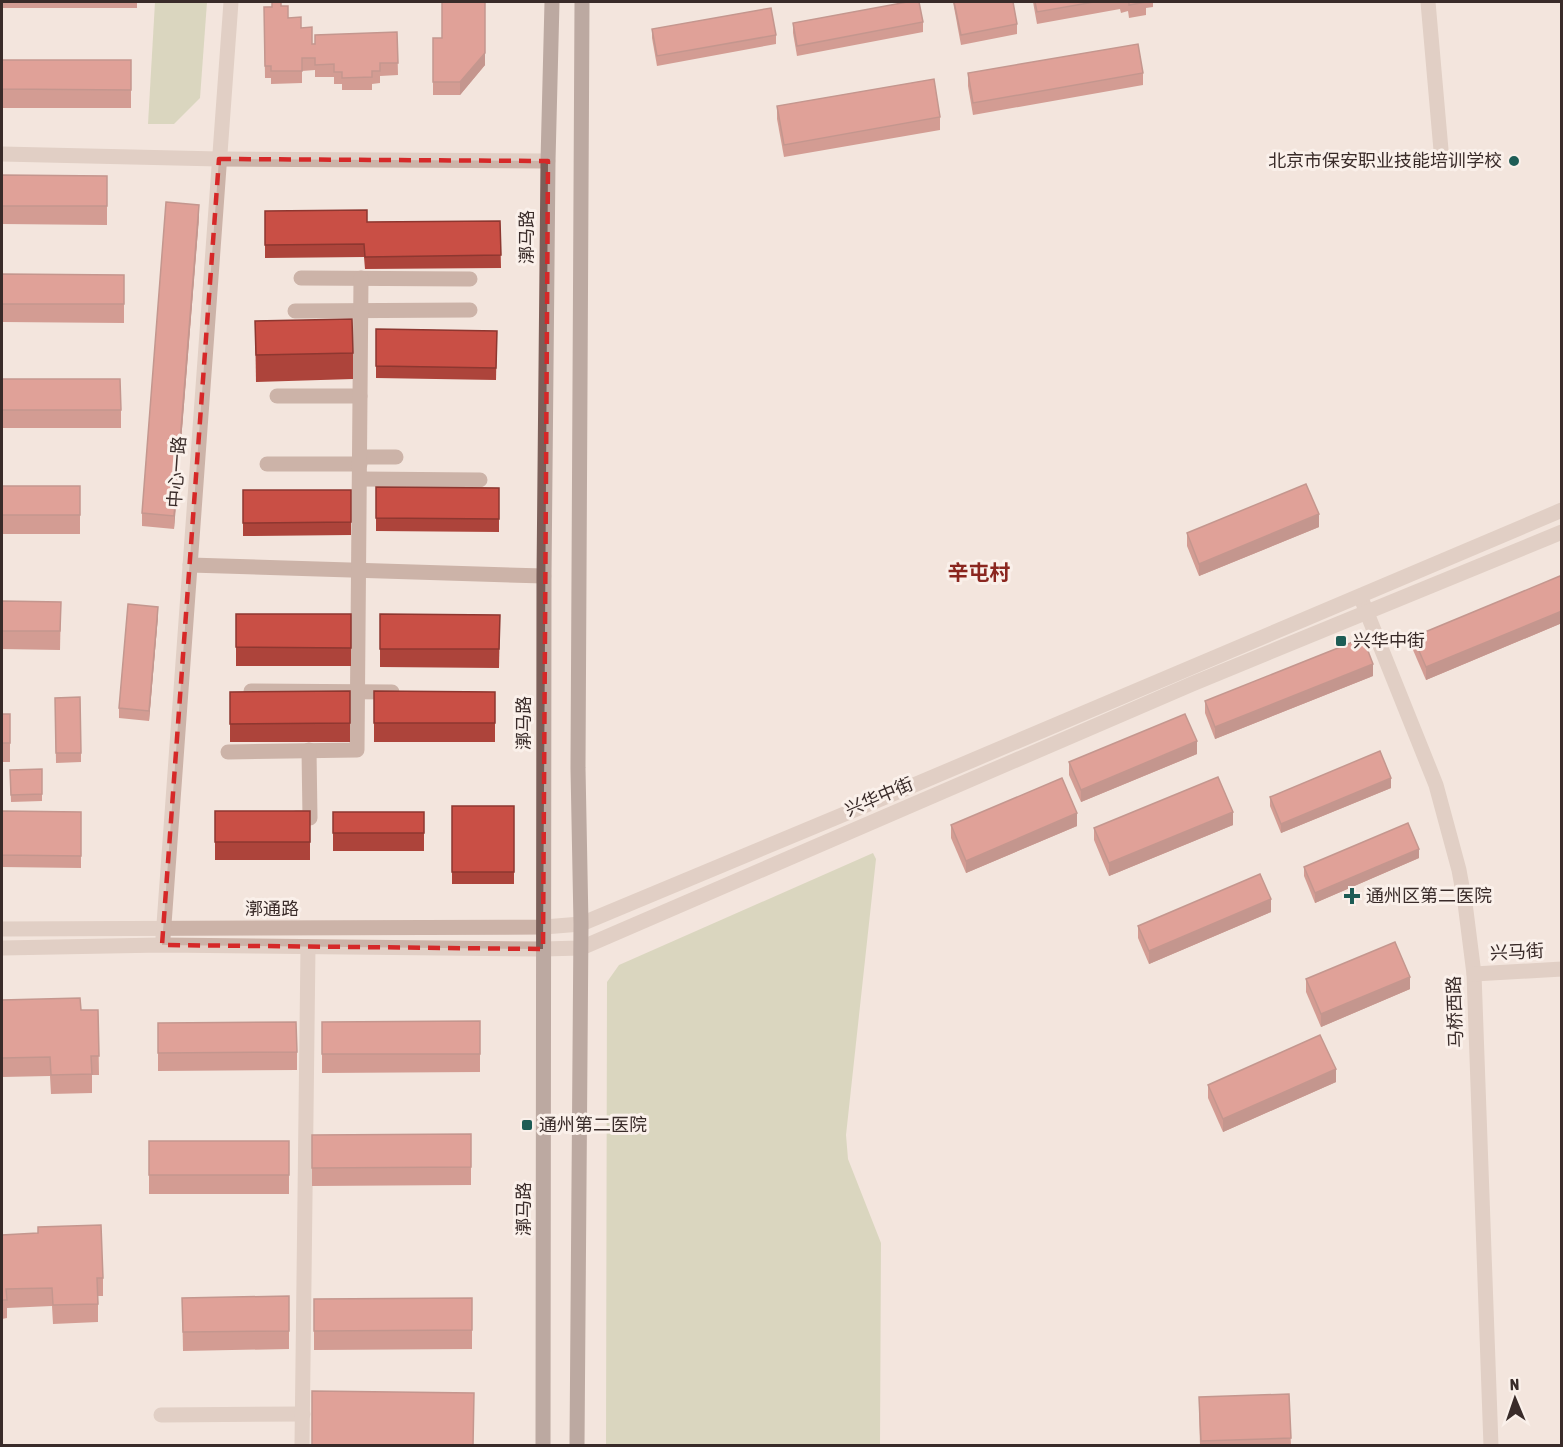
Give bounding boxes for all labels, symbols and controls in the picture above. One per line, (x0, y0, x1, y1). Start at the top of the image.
place label: 北京市保安职业技能培训学校 (1268, 150, 1502, 171)
marker: 北京市保安职业技能培训学校 (1507, 154, 1521, 168)
street label: 漷马路 (516, 210, 537, 264)
street label: 中心一路 (164, 435, 189, 509)
district label: 辛屯村 (948, 560, 1011, 584)
place label: 兴华中街 (1353, 630, 1425, 651)
marker: 兴华中街 (1334, 634, 1348, 648)
street label: 漷马路 (513, 696, 534, 750)
street label: 兴华中街 (842, 773, 916, 820)
place label: 通州区第二医院 (1366, 885, 1492, 906)
marker: 通州区第二医院 (1343, 887, 1361, 905)
street label: 漷通路 (245, 898, 299, 919)
street label: 兴马街 (1489, 940, 1544, 963)
street label: 马桥西路 (1443, 976, 1466, 1048)
place label: 通州第二医院 (539, 1114, 647, 1135)
marker: 通州第二医院 (520, 1118, 534, 1132)
street label: 漷马路 (513, 1182, 534, 1236)
north arrow (1485, 1369, 1545, 1429)
text: N (1509, 1375, 1520, 1393)

